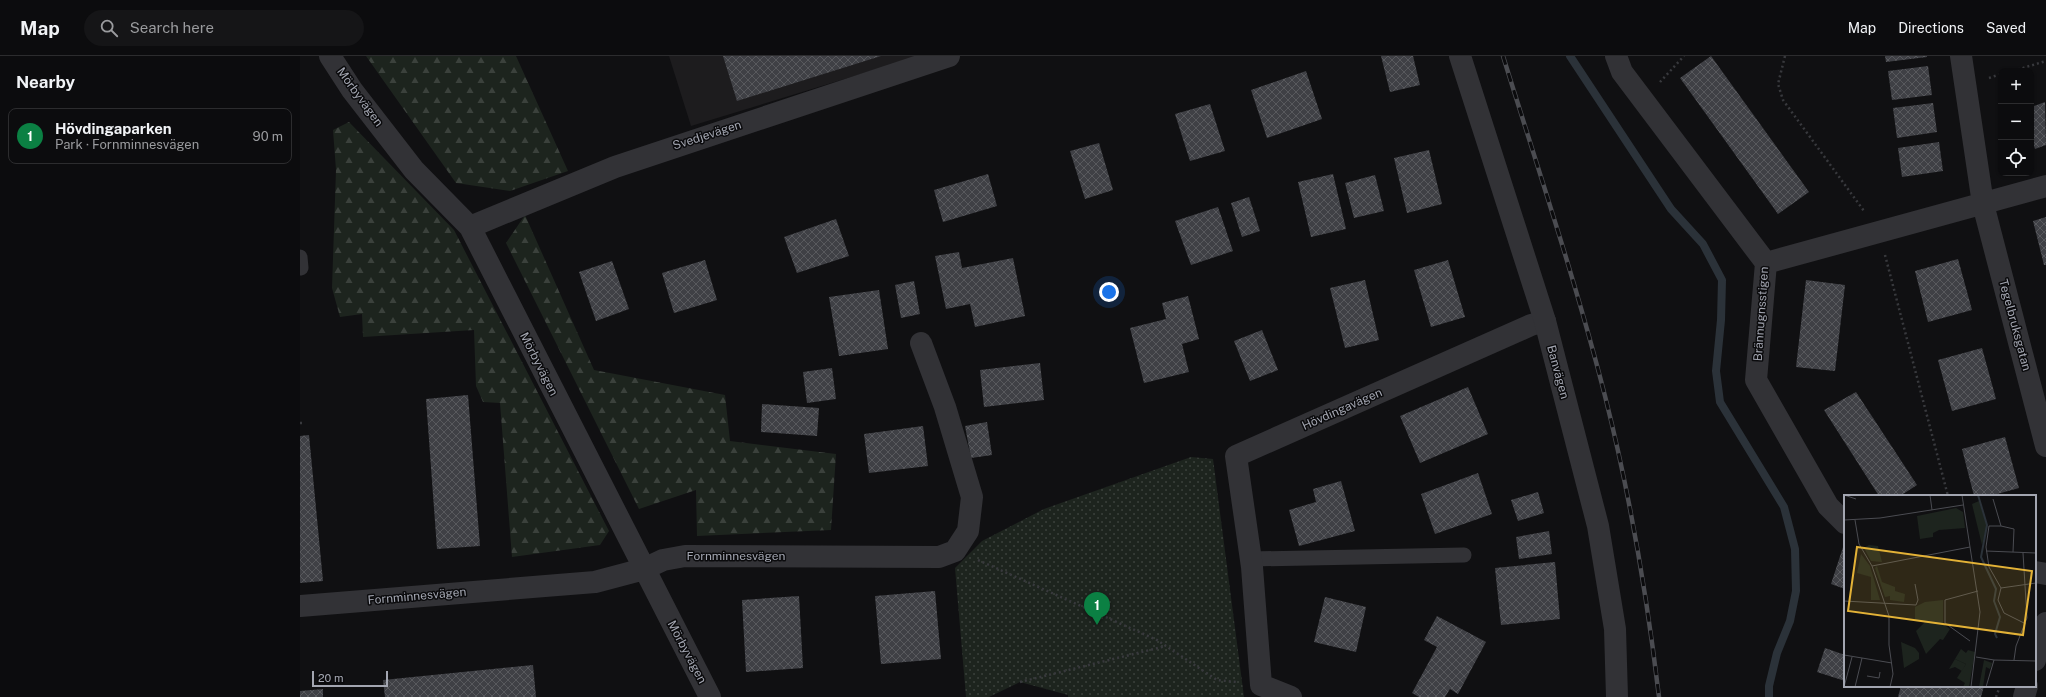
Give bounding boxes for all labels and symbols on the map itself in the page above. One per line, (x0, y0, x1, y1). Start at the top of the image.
street label: Mörbyvägen (334, 65, 386, 129)
street label: Svedjevägen (671, 117, 743, 153)
street label: Brännugnsstigen (1751, 266, 1771, 362)
street label: Tegelbruksgatan (1996, 278, 2034, 372)
your location (1099, 282, 1119, 302)
street label: Mörbyvägen (517, 330, 561, 398)
street label: Banvägen (1544, 344, 1572, 400)
street label: Hövdingavägen (1300, 385, 1384, 433)
inset map (1844, 495, 2036, 687)
street label: Fornminnesvägen (687, 549, 786, 563)
street label: Fornminnesvägen (367, 585, 467, 607)
pin: 1 (1084, 592, 1110, 625)
street label: Mörbyvägen (665, 618, 709, 686)
scale bar (312, 669, 388, 688)

